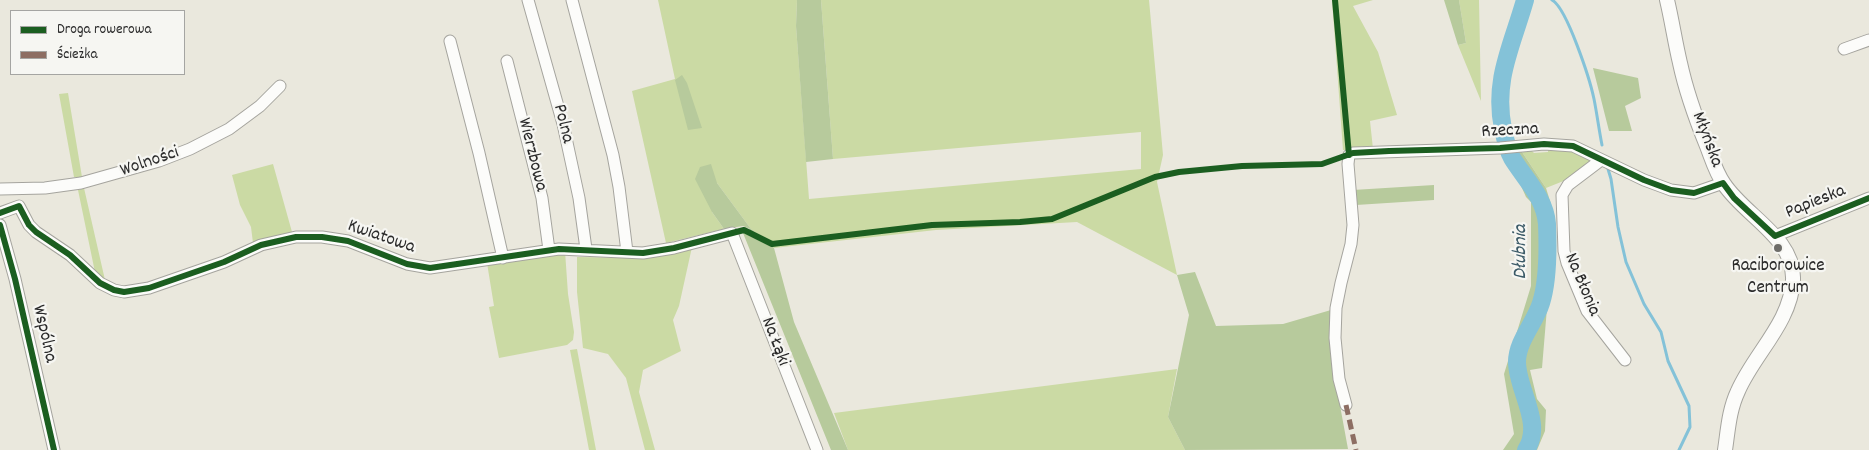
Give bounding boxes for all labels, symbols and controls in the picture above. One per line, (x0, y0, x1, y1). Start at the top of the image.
legend (10, 10, 185, 75)
text: Droga rowerowa (57, 19, 151, 41)
text: Ścieżka (57, 44, 97, 66)
street label: Polna (546, 102, 578, 146)
street label: Młyńska (1685, 109, 1727, 171)
street label: Wierzbowa (511, 116, 551, 194)
street label: Rzeczna (1481, 119, 1539, 145)
street label: Wolności (118, 142, 182, 184)
street label: Papieska (1783, 181, 1849, 225)
street label: Kwiatowa (344, 216, 418, 260)
water label: Dłubnia (1510, 225, 1534, 279)
marker: Raciborowice Centrum (1772, 242, 1784, 254)
street label: Na Błonia (1558, 250, 1604, 320)
place label: Raciborowice Centrum (1731, 256, 1825, 300)
street label: Wspólna (25, 303, 61, 365)
street label: Na Łąki (754, 314, 794, 370)

